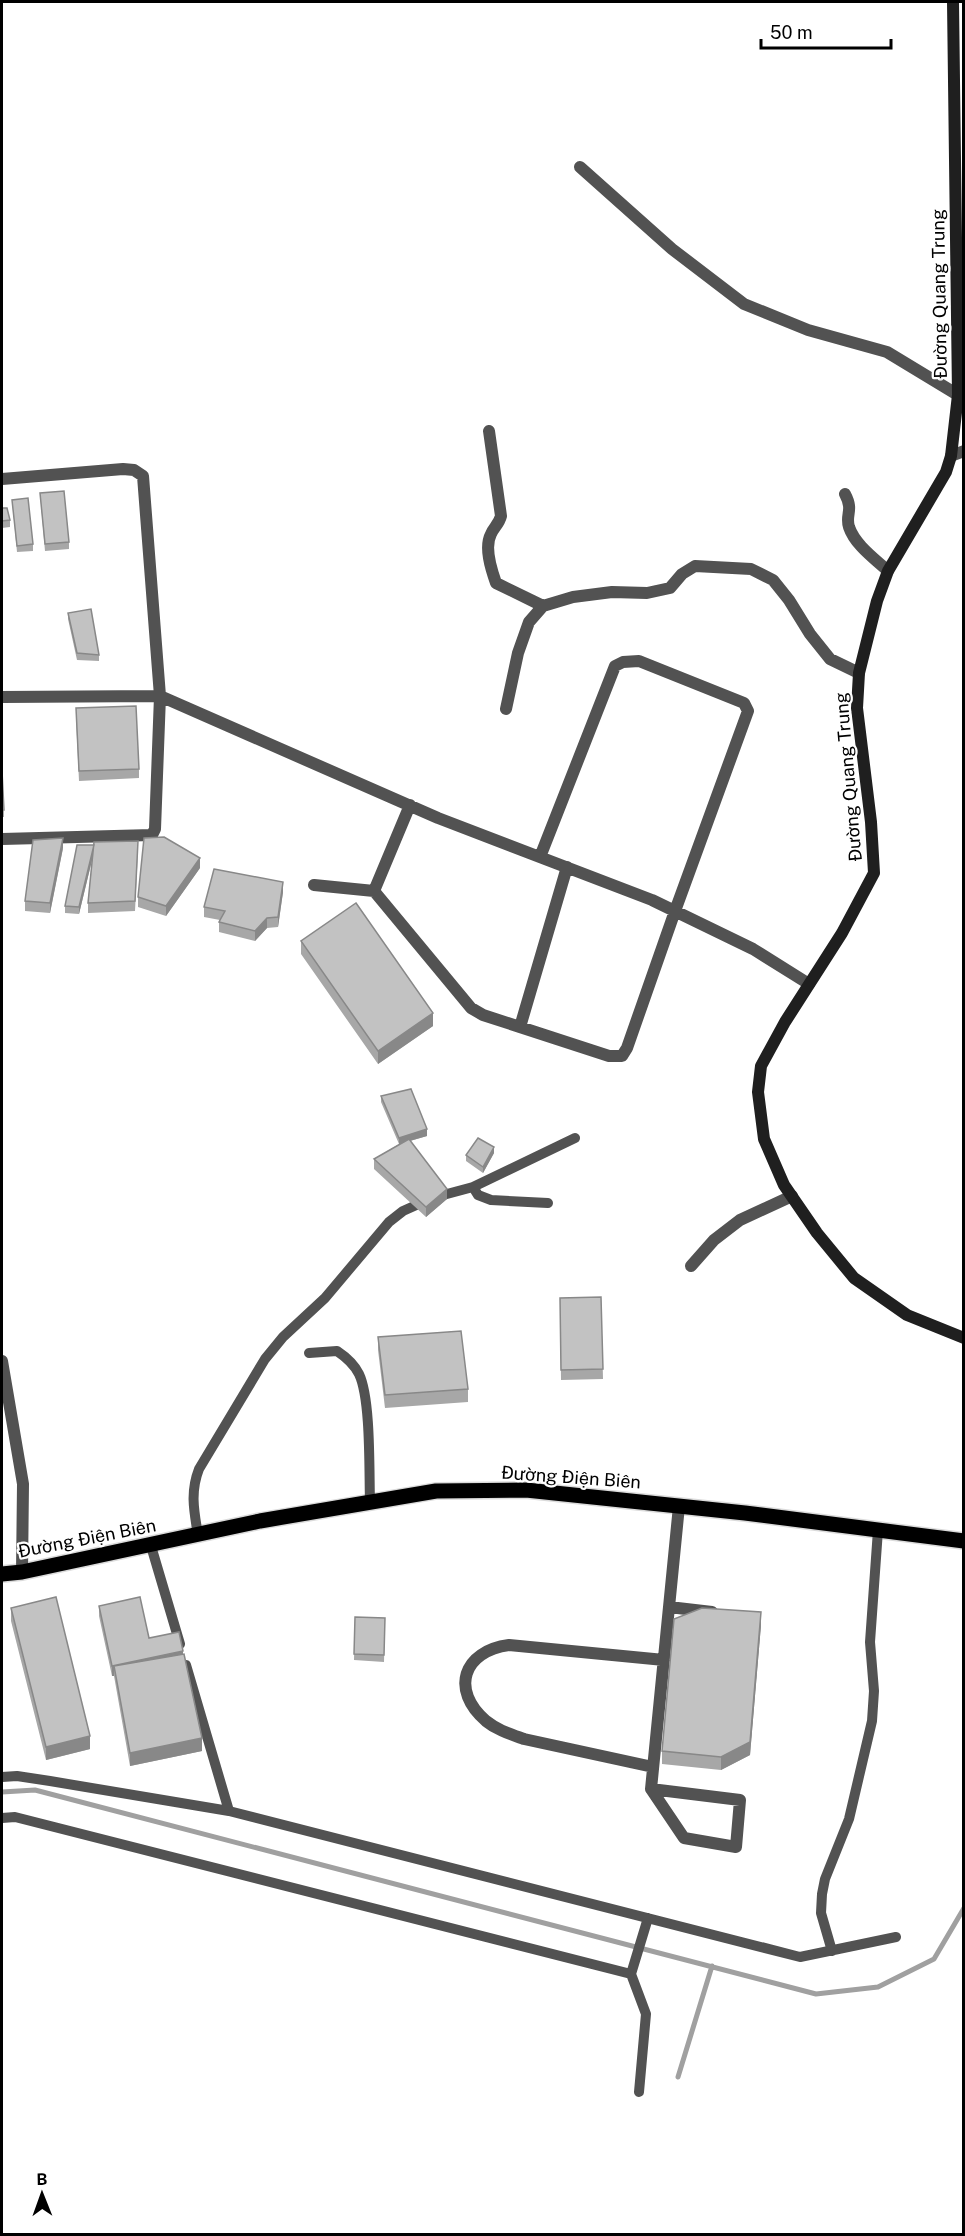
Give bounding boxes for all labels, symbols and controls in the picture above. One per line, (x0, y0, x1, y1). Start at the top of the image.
scale bar (761, 12, 892, 50)
text: 50 m (770, 22, 813, 43)
street label: Đường Quang Trung (927, 209, 951, 379)
street label: Đường Quang Trung (830, 691, 866, 863)
street label: Đường Điện Biên (500, 1462, 642, 1492)
street label: Đường Điện Biên (16, 1514, 158, 1562)
north arrow (12, 2164, 72, 2224)
text: B (36, 2170, 47, 2189)

